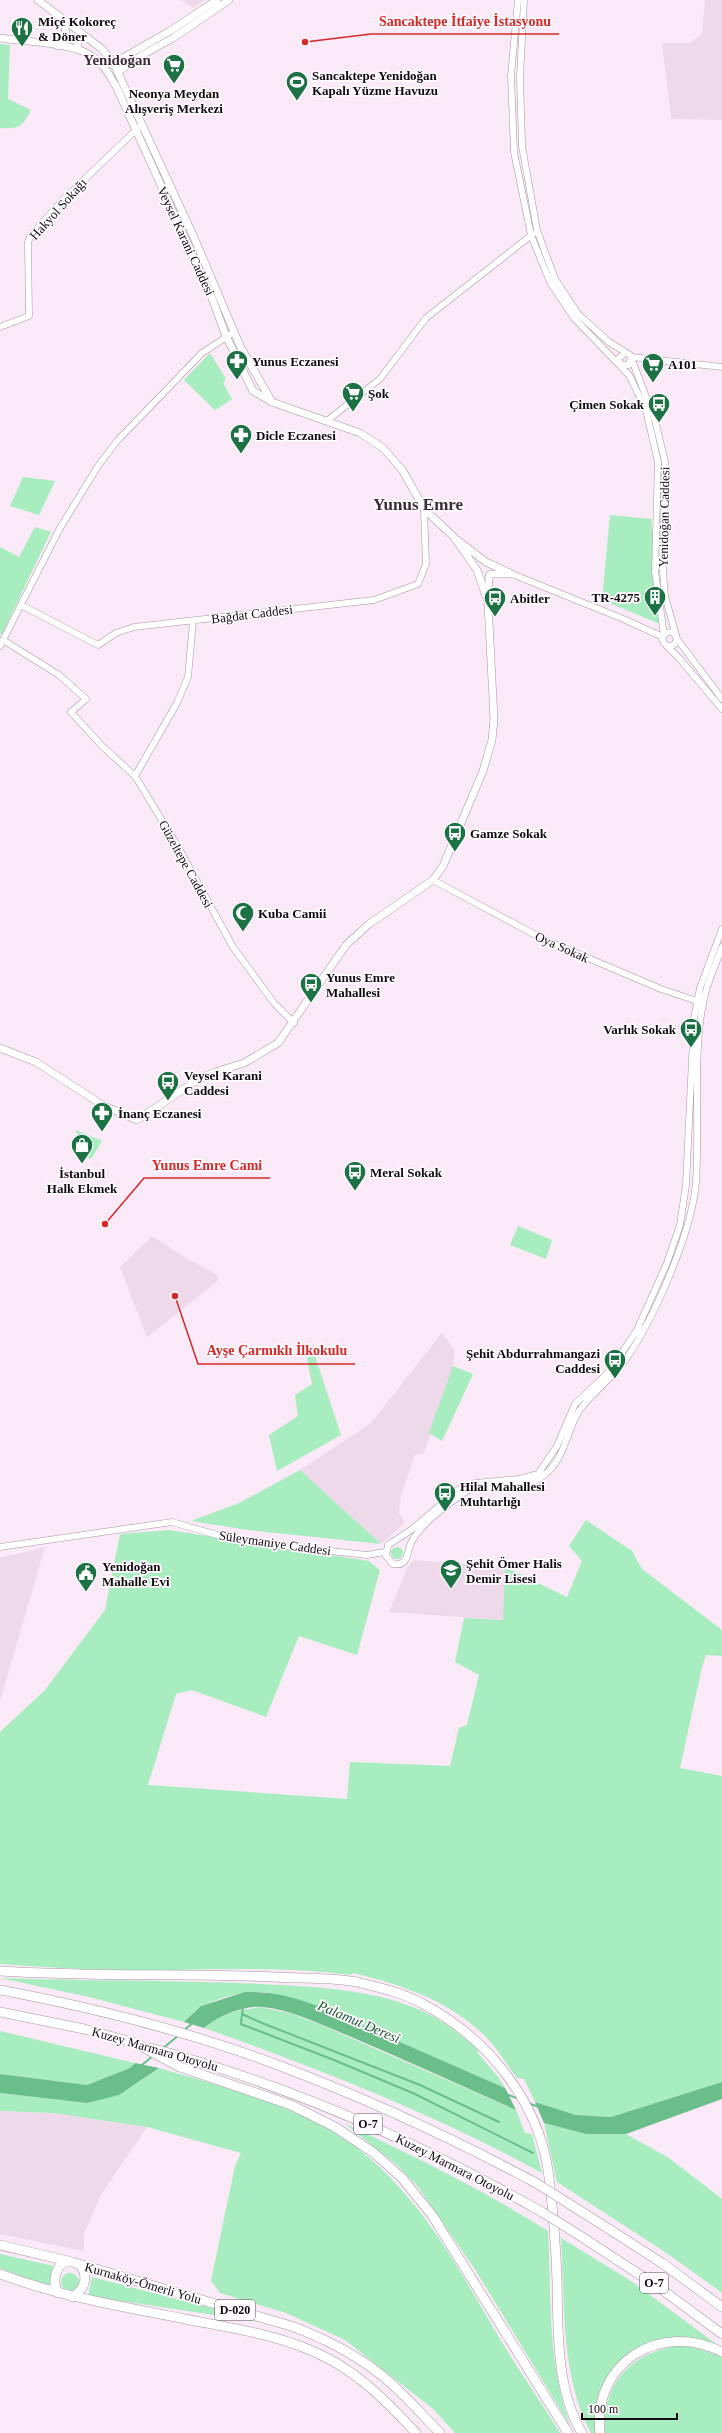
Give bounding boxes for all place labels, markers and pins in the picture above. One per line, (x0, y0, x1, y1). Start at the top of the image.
callout: Sancaktepe İtfaiye İstasyonu (371, 8, 559, 34)
place label: Miçé Kokoreç & Döner (38, 14, 116, 44)
restaurant icon: Miçé Kokoreç & Döner (9, 15, 35, 48)
supermarket icon: Neonya Meydan Alışveriş Merkezi (161, 52, 187, 85)
place label: Sancaktepe Yenidoğan Kapalı Yüzme Havuzu (312, 68, 438, 98)
sports icon: Sancaktepe Yenidoğan Kapalı Yüzme Havuzu (284, 69, 310, 102)
place label: Neonya Meydan Alışveriş Merkezi (125, 86, 223, 116)
pharmacy icon: Yunus Eczanesi (224, 348, 250, 381)
supermarket icon: A101 (640, 351, 666, 384)
place label: Yunus Eczanesi (252, 354, 339, 369)
place label: A101 (668, 357, 697, 372)
supermarket icon: Şok (340, 380, 366, 413)
place label: Şok (368, 386, 390, 401)
bus stop icon: Çimen Sokak (646, 391, 672, 424)
place label: Çimen Sokak (569, 397, 645, 412)
pharmacy icon: Dicle Eczanesi (228, 422, 254, 455)
place label: Dicle Eczanesi (256, 428, 336, 443)
building icon: TR-4275 (642, 584, 668, 617)
bus stop icon: Abitler (482, 585, 508, 618)
place label: TR-4275 (592, 590, 640, 605)
place label: Abitler (510, 591, 550, 606)
bus stop icon: Gamze Sokak (442, 820, 468, 853)
place label: Gamze Sokak (470, 826, 548, 841)
mosque icon: Kuba Camii (230, 900, 256, 933)
place label: Kuba Camii (258, 906, 327, 921)
place label: Yunus Emre Mahallesi (326, 970, 395, 1000)
bus stop icon: Yunus Emre Mahallesi (298, 971, 324, 1004)
bus stop icon: Varlık Sokak (678, 1016, 704, 1049)
place label: Varlık Sokak (603, 1022, 677, 1037)
place label: Veysel Karani Caddesi (184, 1068, 262, 1098)
bus stop icon: Veysel Karani Caddesi (155, 1069, 181, 1102)
pharmacy icon: İnanç Eczanesi (89, 1100, 115, 1133)
place label: İnanç Eczanesi (118, 1106, 202, 1121)
shop icon: İstanbul Halk Ekmek (69, 1132, 95, 1165)
callout: Yunus Emre Cami (144, 1152, 270, 1178)
bus stop icon: Meral Sokak (342, 1159, 368, 1192)
place label: Meral Sokak (370, 1165, 443, 1180)
place label: İstanbul Halk Ekmek (47, 1166, 118, 1196)
callout: Ayşe Çarmıklı İlkokulu (198, 1338, 355, 1364)
place label: Şehit Abdurrahmangazi Caddesi (466, 1346, 600, 1376)
bus stop icon: Şehit Abdurrahmangazi Caddesi (602, 1347, 628, 1380)
place label: Hilal Mahallesi Muhtarlığı (460, 1479, 545, 1509)
bus stop icon: Hilal Mahallesi Muhtarlığı (432, 1480, 458, 1513)
place label: Şehit Ömer Halis Demir Lisesi (466, 1556, 562, 1586)
school or university icon: Şehit Ömer Halis Demir Lisesi (438, 1557, 464, 1590)
place label: Yenidoğan Mahalle Evi (102, 1559, 170, 1589)
public building icon: Yenidoğan Mahalle Evi (73, 1560, 99, 1593)

